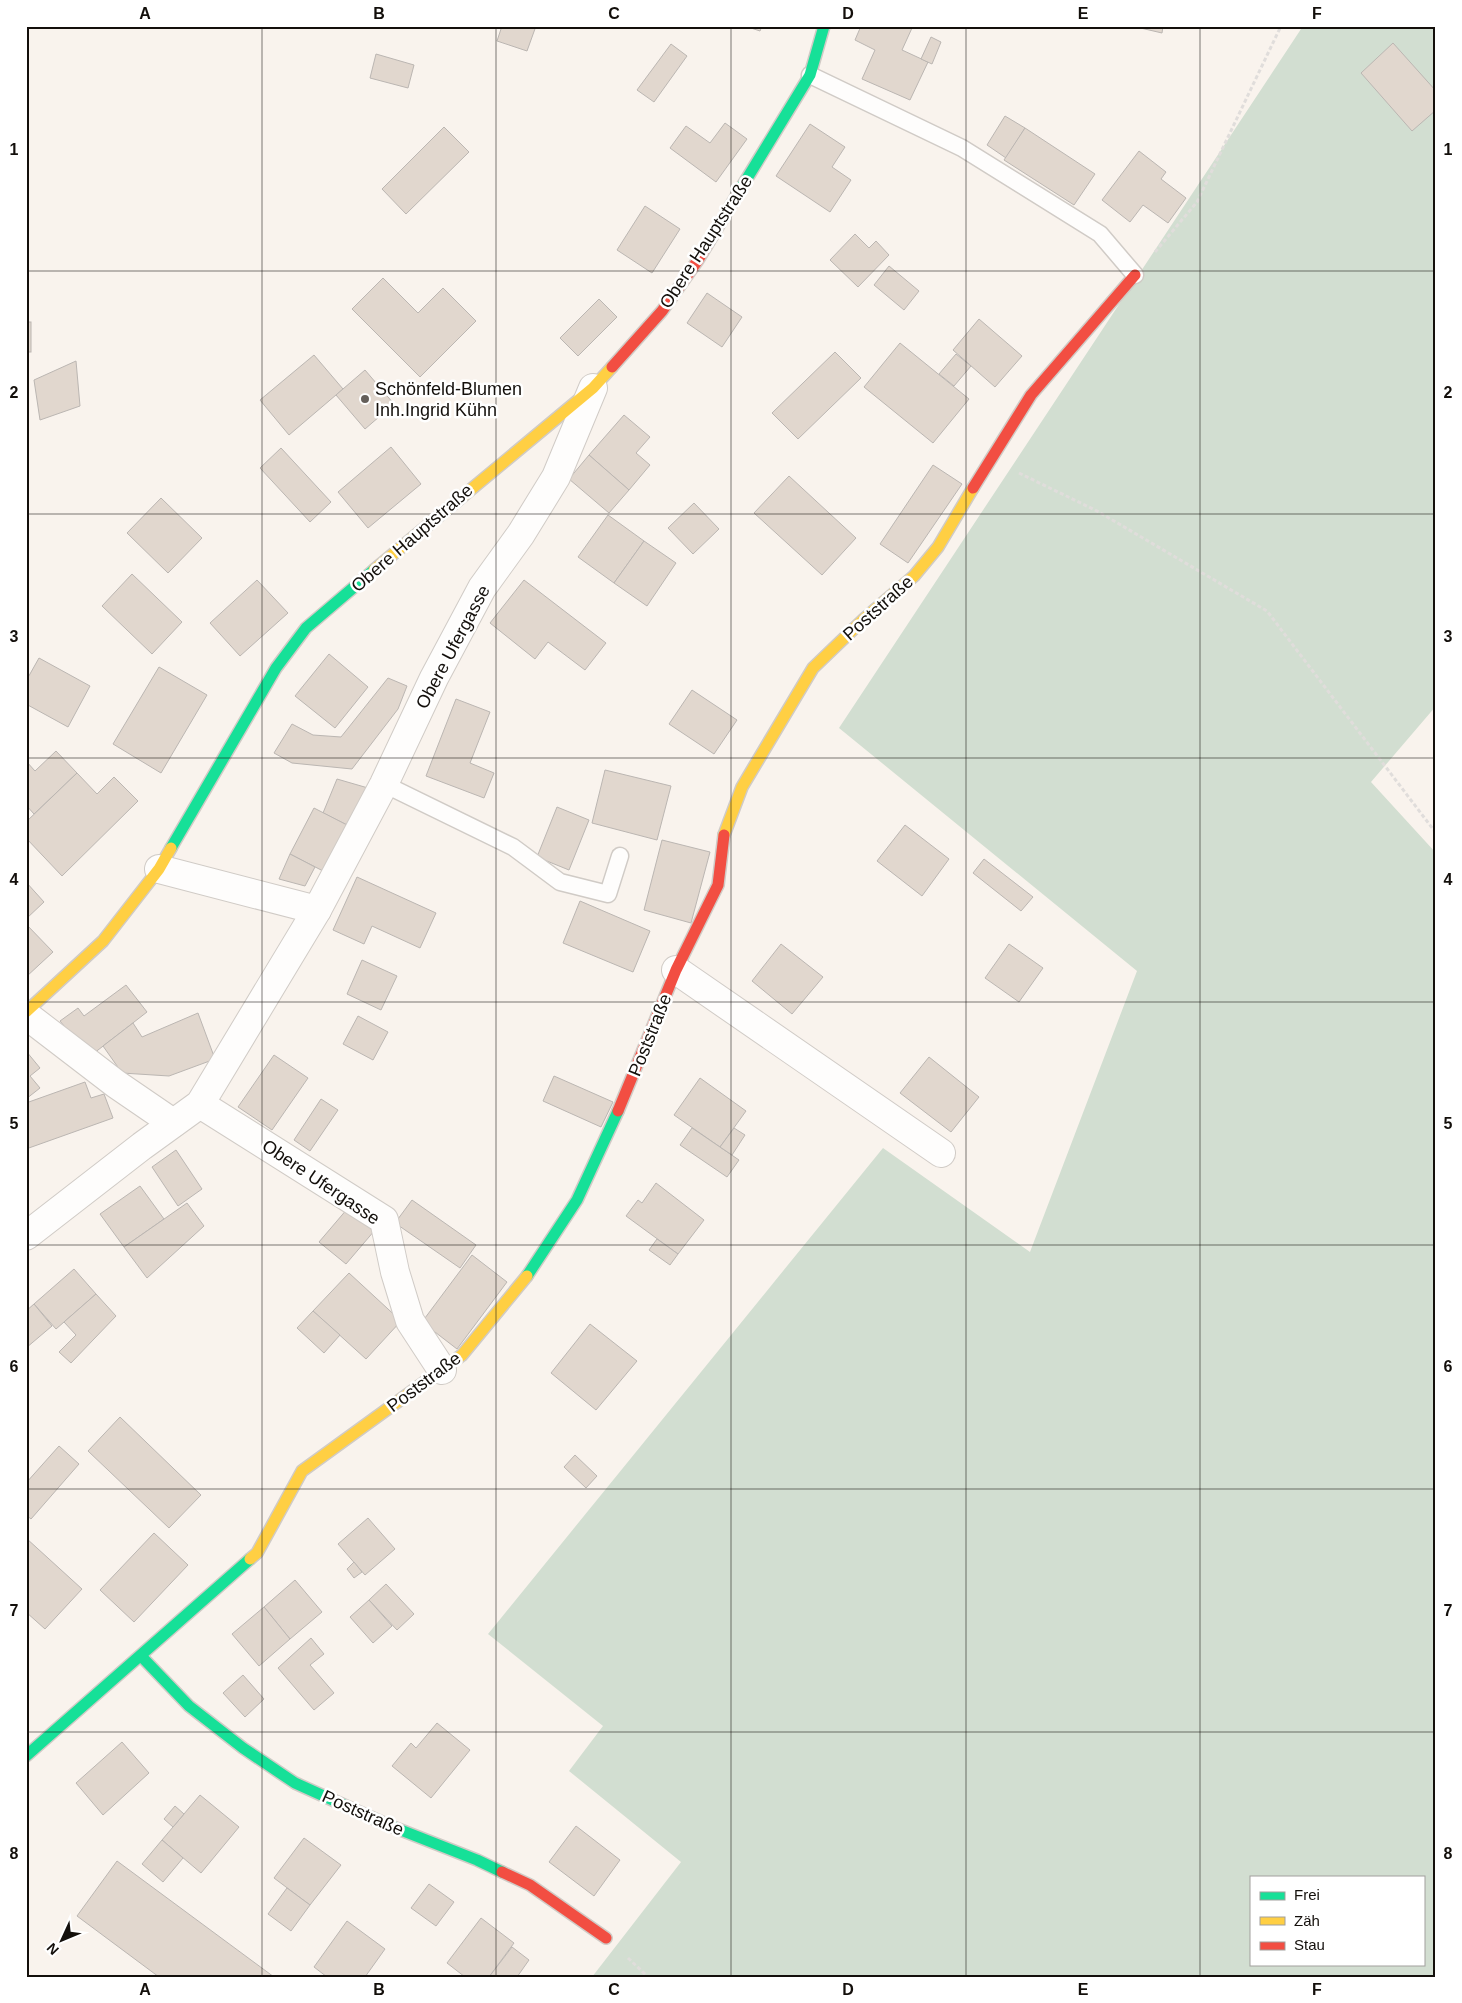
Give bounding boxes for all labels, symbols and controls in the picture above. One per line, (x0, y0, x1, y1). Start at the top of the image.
text: A (139, 5, 151, 22)
text: B (373, 5, 385, 22)
text: C (608, 5, 620, 22)
text: D (842, 5, 854, 22)
text: E (1078, 5, 1089, 22)
text: F (1312, 5, 1322, 22)
text: 1 (10, 141, 19, 158)
text: 1 (1444, 141, 1453, 158)
street label: Obere Hauptstraße (656, 172, 756, 312)
place label: Schönfeld-Blumen Inh.Ingrid Kühn (375, 379, 522, 420)
text: 2 (10, 384, 19, 401)
text: 2 (1444, 384, 1453, 401)
marker: Schönfeld-Blumen Inh.Ingrid Kühn (359, 393, 371, 405)
street label: Obere Hauptstraße (347, 480, 477, 596)
street label: Poststraße (839, 571, 917, 645)
street label: Obere Ufergasse (412, 582, 494, 712)
text: 3 (10, 628, 19, 645)
text: 3 (1444, 628, 1453, 645)
text: 4 (10, 871, 19, 888)
text: 4 (1444, 871, 1453, 888)
street label: Poststraße (624, 991, 676, 1079)
text: 5 (10, 1115, 19, 1132)
text: 5 (1444, 1115, 1453, 1132)
street label: Obere Ufergasse (259, 1135, 383, 1229)
street label: Poststraße (383, 1348, 465, 1416)
text: 6 (10, 1358, 19, 1375)
text: 6 (1444, 1358, 1453, 1375)
text: 7 (10, 1602, 19, 1619)
text: 7 (1444, 1602, 1453, 1619)
street label: Poststraße (319, 1786, 407, 1840)
text: 8 (10, 1845, 19, 1862)
text: 8 (1444, 1845, 1453, 1862)
legend (1250, 1876, 1424, 1966)
text: Frei (1294, 1886, 1320, 1903)
text: Zäh (1294, 1912, 1320, 1929)
north arrow (38, 1916, 88, 1966)
text: Stau (1294, 1936, 1325, 1953)
text: N (43, 1940, 62, 1958)
text: A (139, 1981, 151, 1998)
text: B (373, 1981, 385, 1998)
text: C (608, 1981, 620, 1998)
text: D (842, 1981, 854, 1998)
text: E (1078, 1981, 1089, 1998)
text: F (1312, 1981, 1322, 1998)

